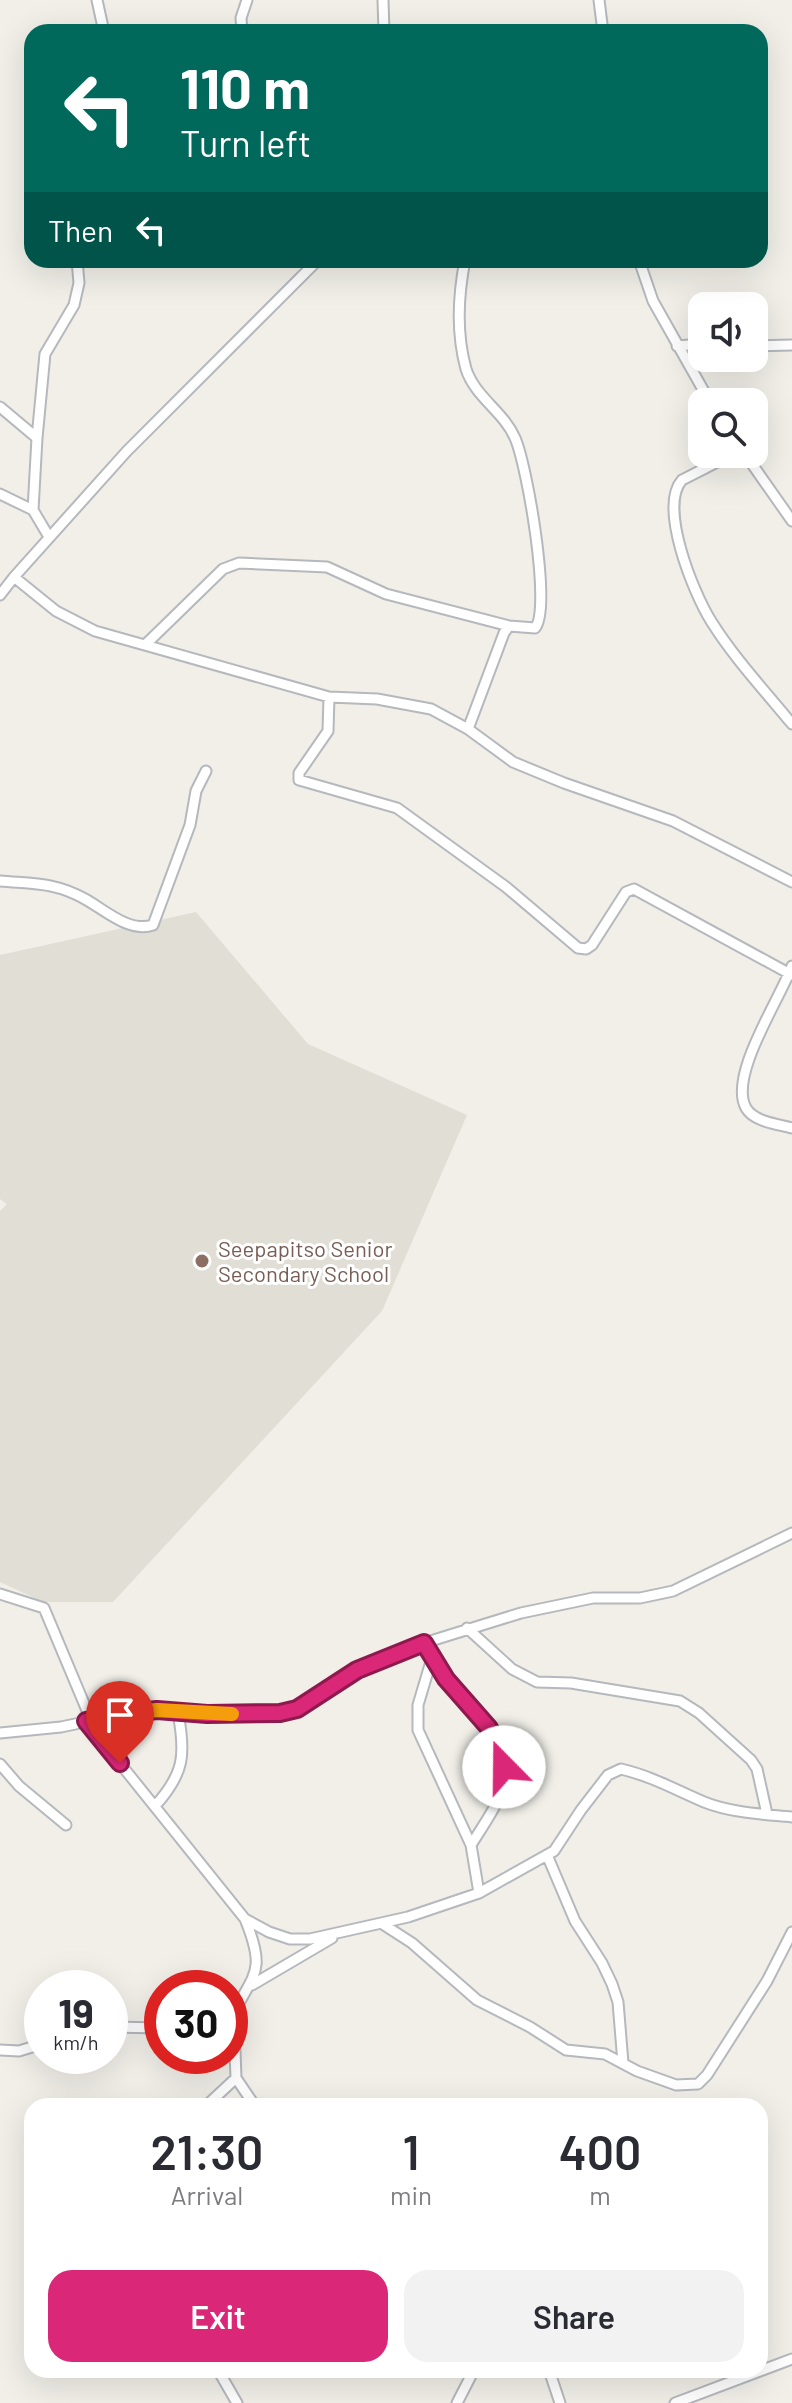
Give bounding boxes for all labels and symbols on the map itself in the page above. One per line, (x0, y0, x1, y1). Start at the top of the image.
place label: Seepapitso Senior Secondary School (218, 1235, 392, 1286)
marker: Seepapitso Senior Secondary School (193, 1252, 211, 1270)
pin (86, 1681, 154, 1763)
position arrow (462, 1725, 546, 1809)
speed limit sign: 30 (144, 1970, 248, 2074)

